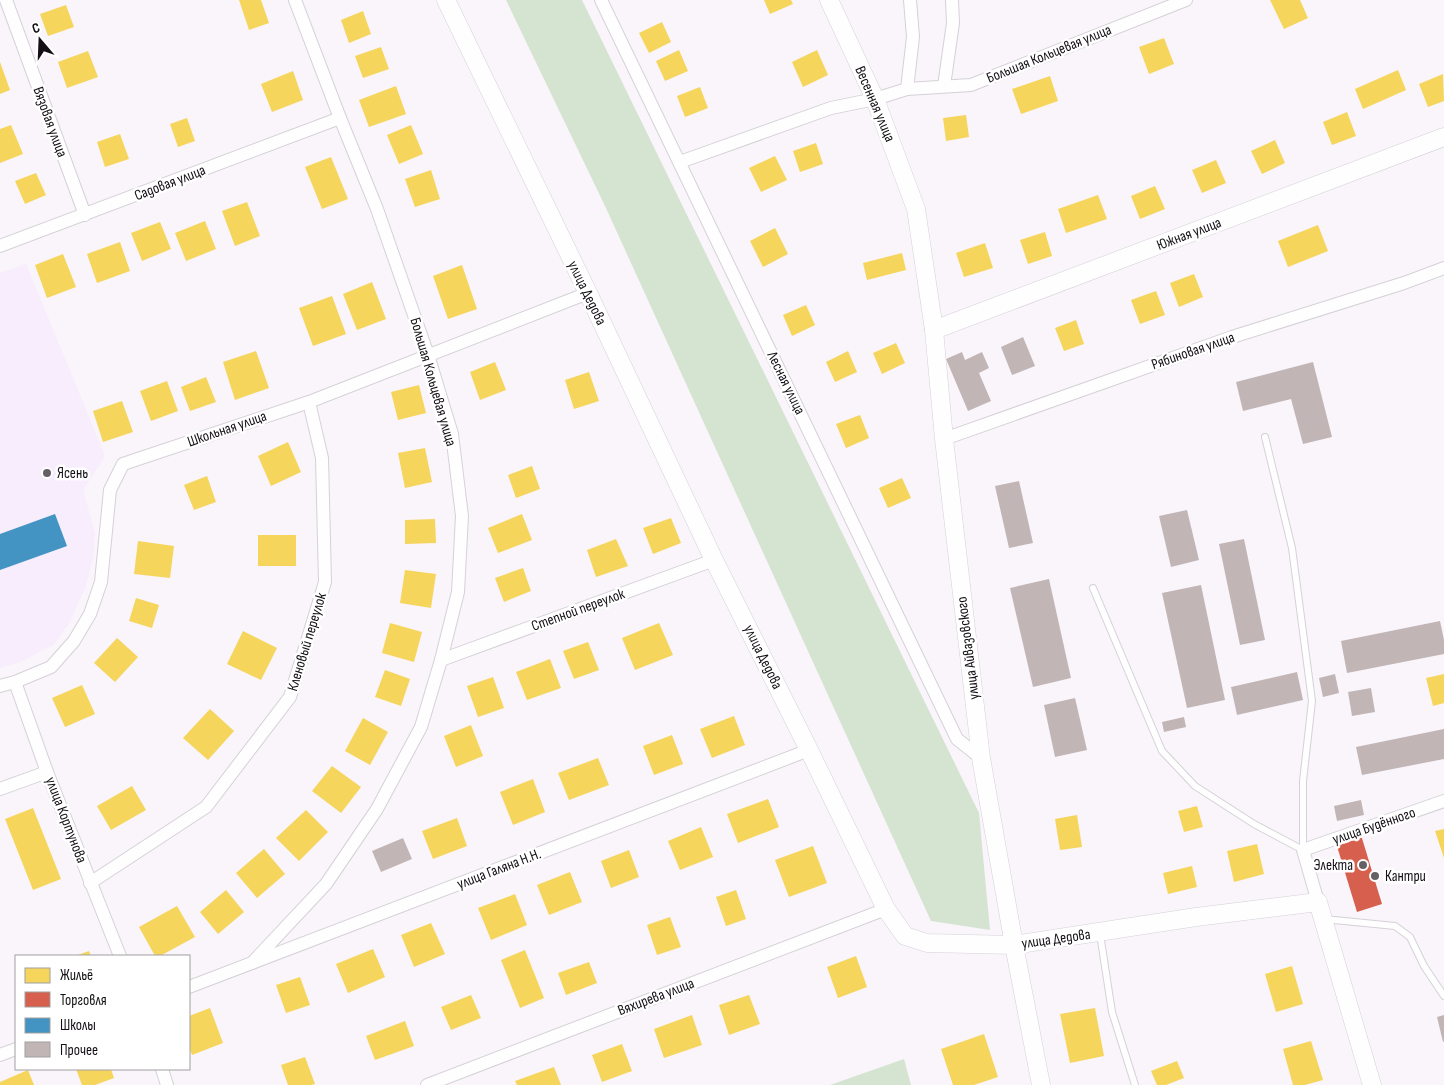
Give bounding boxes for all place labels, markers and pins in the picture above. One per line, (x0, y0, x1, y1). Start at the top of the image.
place label: Ясень (57, 464, 88, 483)
marker: Ясень (41, 467, 53, 479)
place label: Электа (1314, 856, 1353, 875)
marker: Электа (1357, 859, 1369, 871)
place label: Кантри (1385, 867, 1426, 886)
marker: Кантри (1369, 870, 1381, 882)

